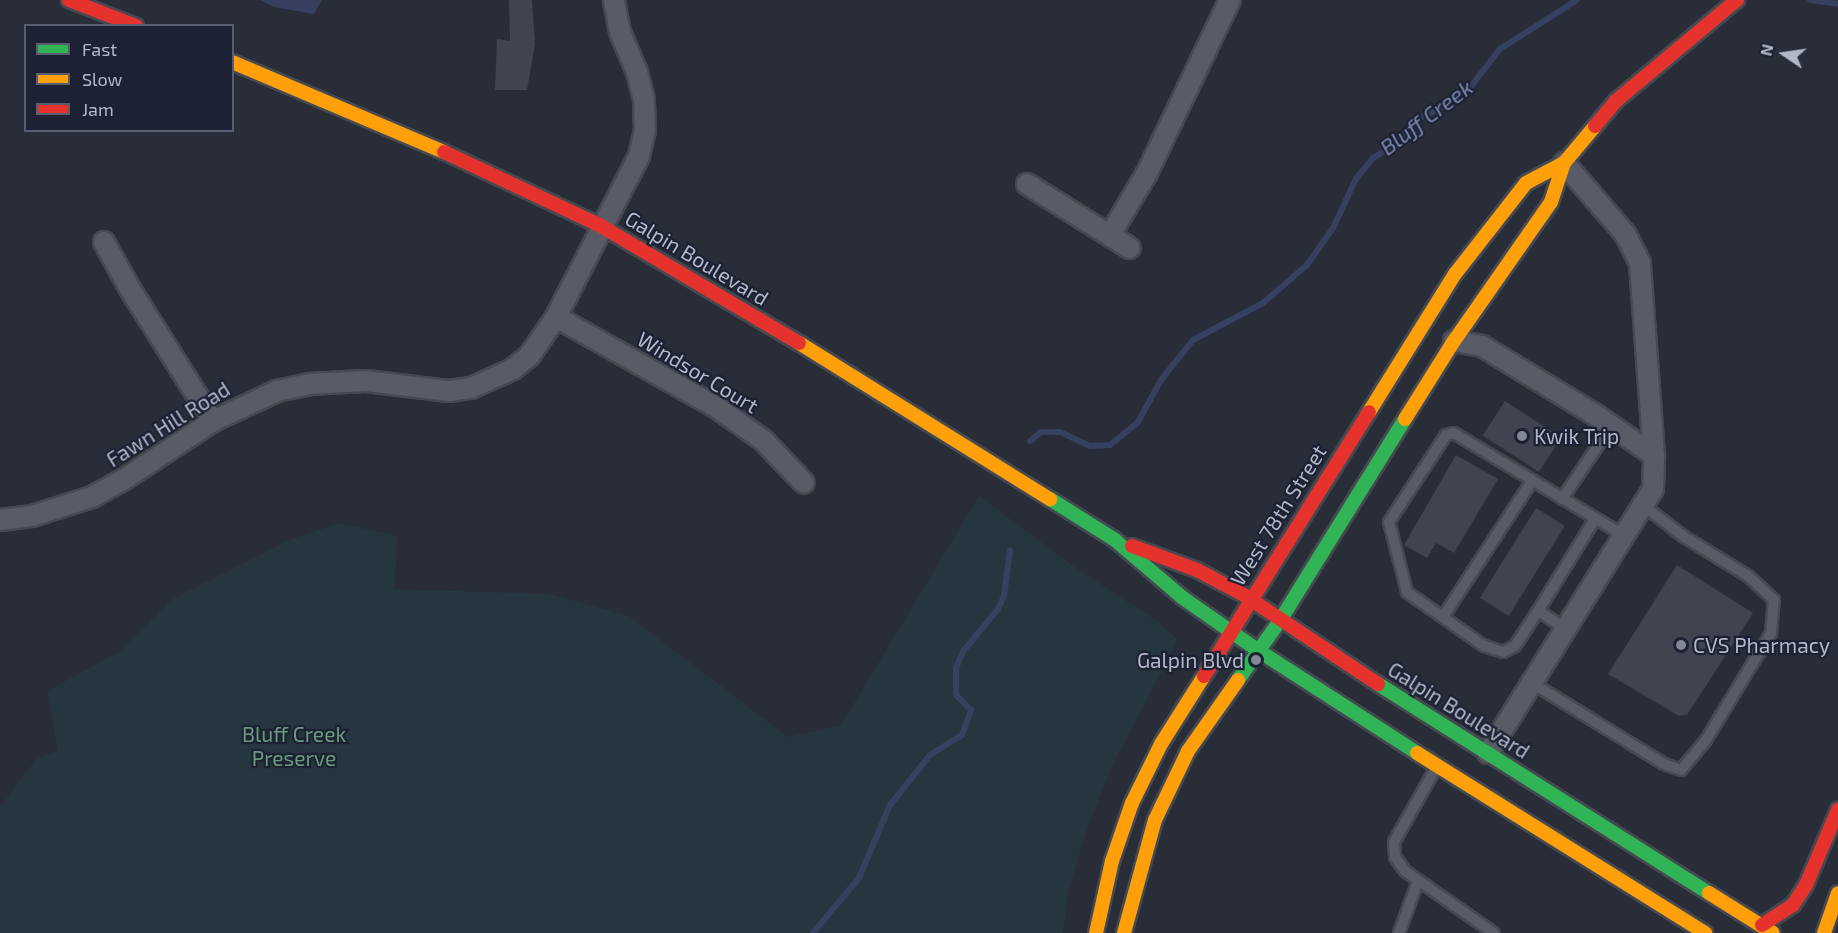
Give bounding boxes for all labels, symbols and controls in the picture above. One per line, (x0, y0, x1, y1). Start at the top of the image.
legend (24, 24, 234, 132)
north arrow (1754, 24, 1814, 84)
text: Fast (82, 38, 117, 60)
text: N (1755, 42, 1777, 58)
text: Slow (82, 68, 122, 90)
water label: Bluff Creek (1374, 74, 1478, 160)
text: Jam (82, 98, 114, 120)
street label: Galpin Boulevard (621, 205, 773, 311)
street label: Windsor Court (633, 326, 763, 418)
street label: Fawn Hill Road (101, 376, 235, 472)
place label: Kwik Trip (1534, 423, 1620, 449)
marker: Kwik Trip (1515, 429, 1529, 443)
street label: West 78th Street (1225, 440, 1331, 590)
place label: CVS Pharmacy (1693, 632, 1830, 658)
marker: CVS Pharmacy (1674, 638, 1688, 652)
place label: Galpin Blvd (1137, 647, 1244, 673)
marker: Galpin Blvd (1249, 653, 1263, 667)
street label: Galpin Boulevard (1383, 656, 1535, 764)
park label: Bluff Creek Preserve (242, 721, 346, 771)

